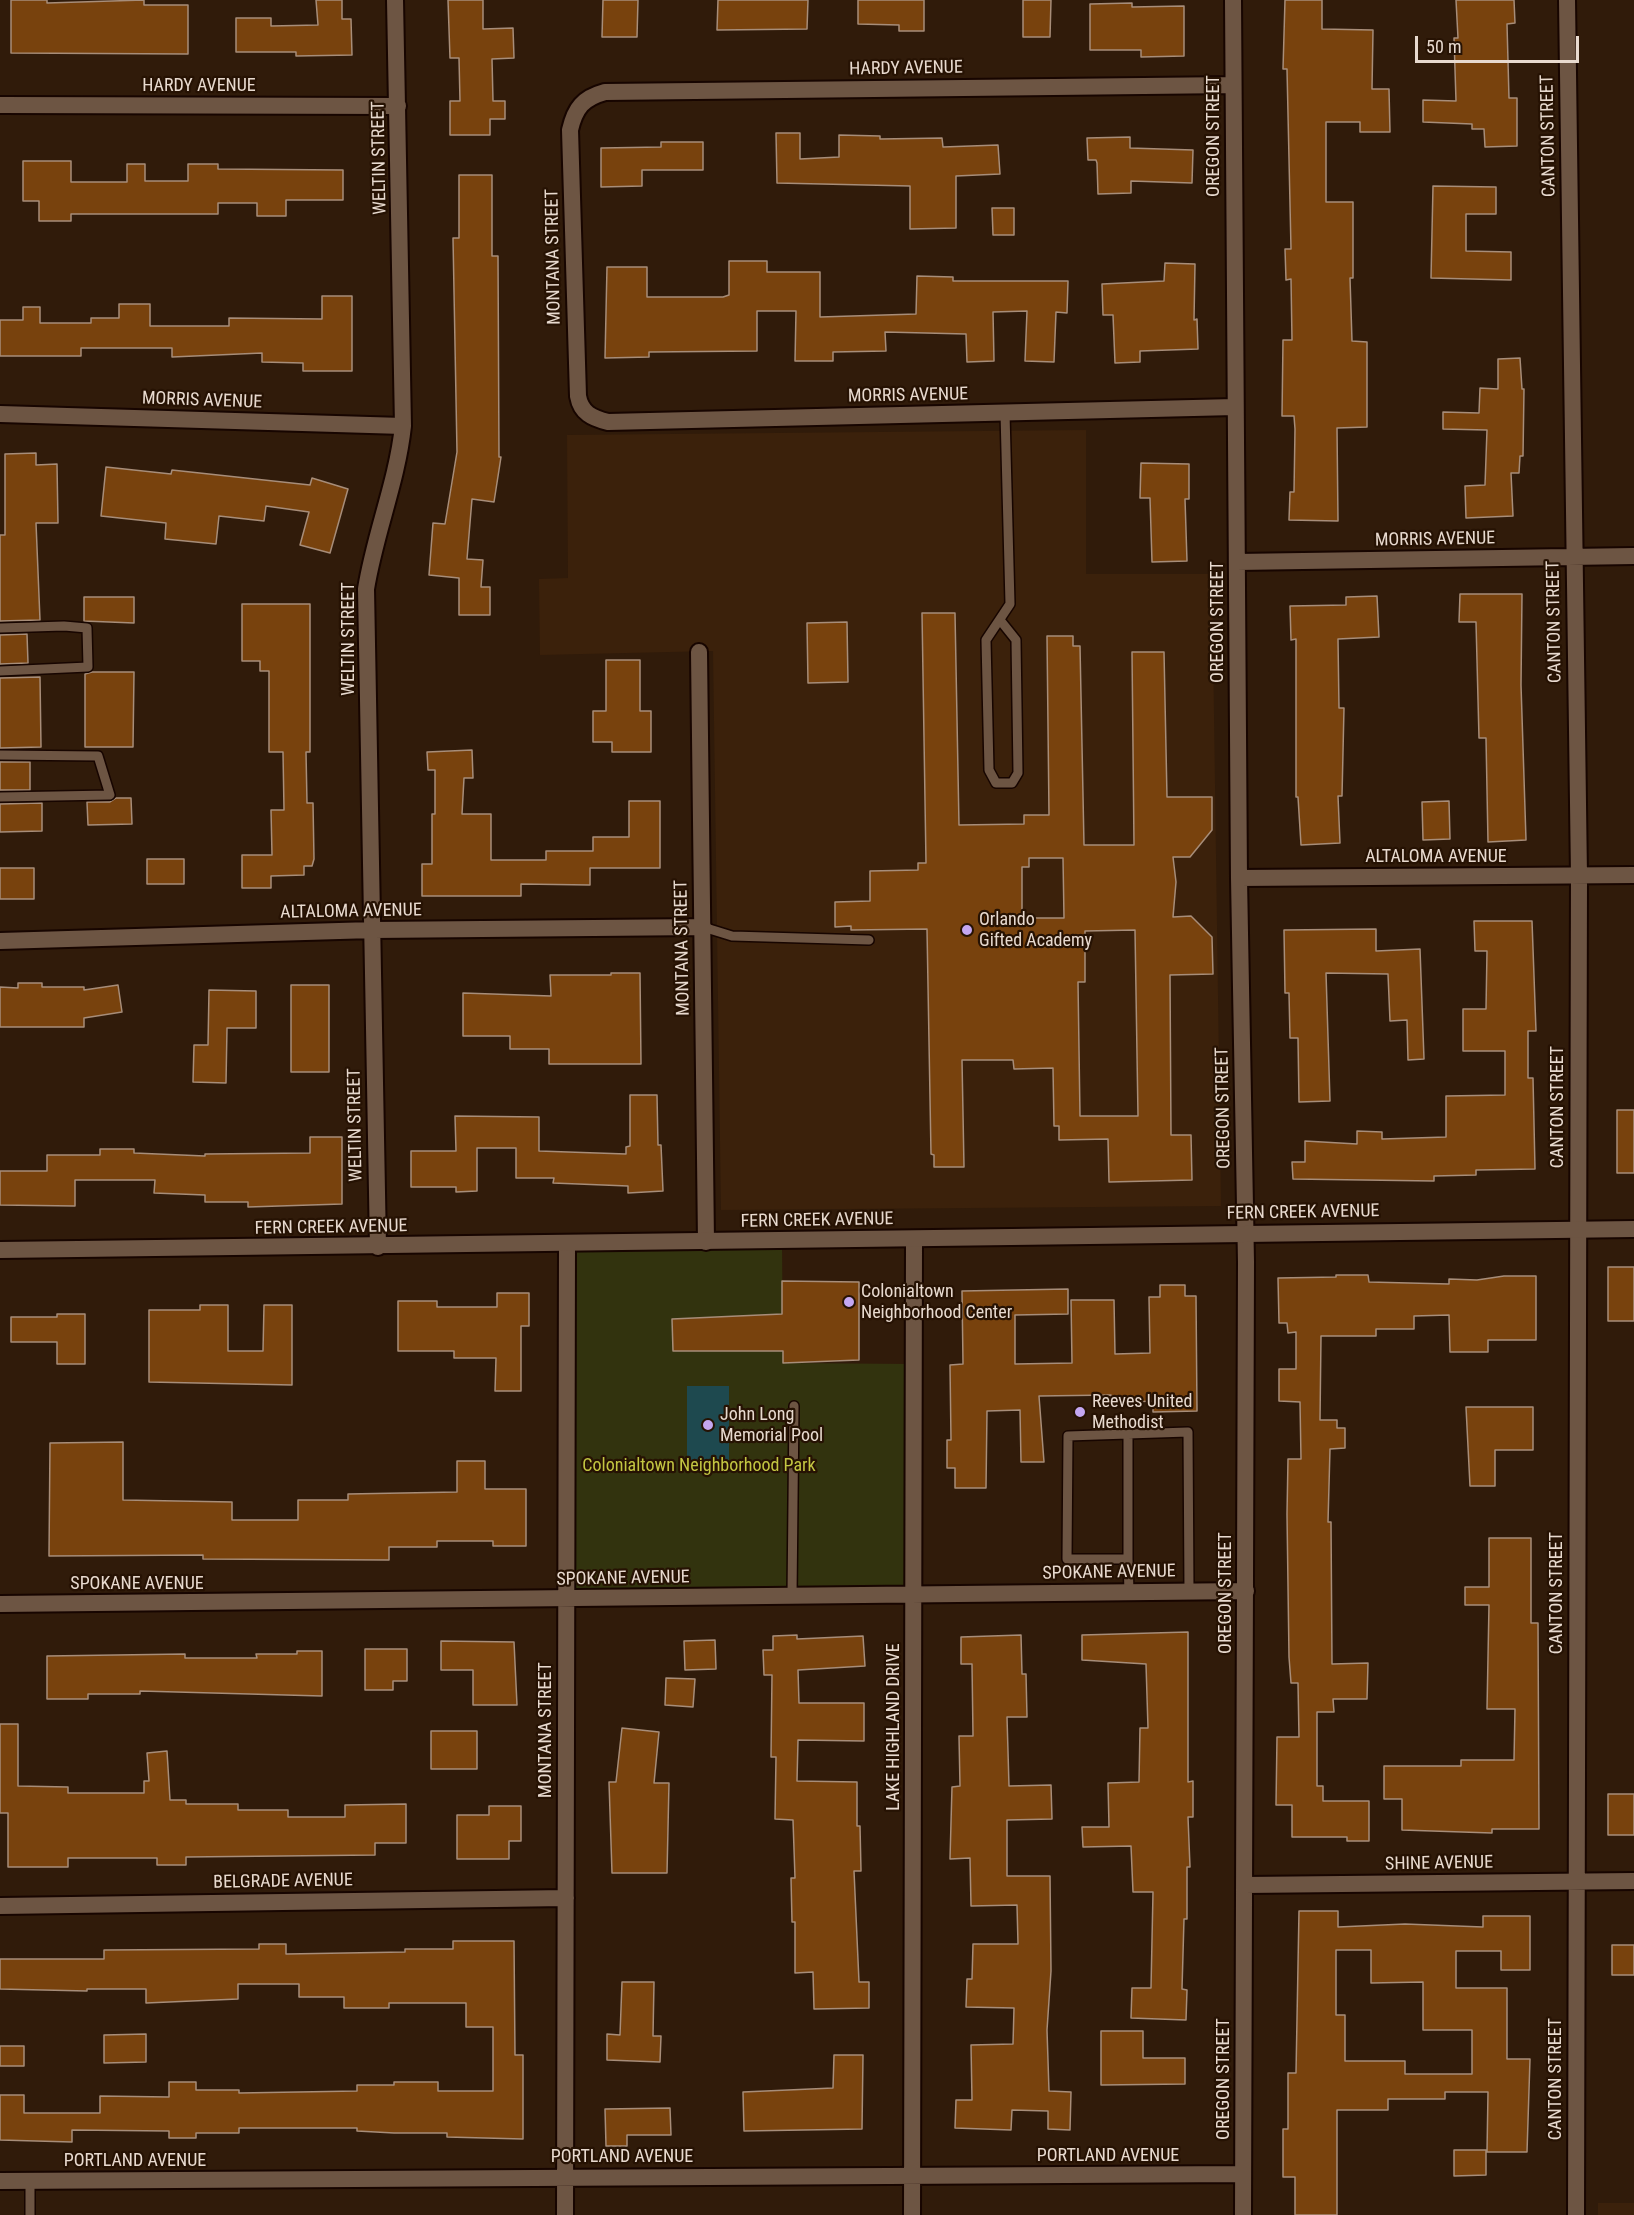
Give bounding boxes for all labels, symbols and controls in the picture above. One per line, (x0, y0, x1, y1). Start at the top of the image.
scale bar (1418, 24, 1582, 62)
text: 50 m (1426, 36, 1461, 57)
street label: HARDY AVENUE (849, 57, 963, 81)
street label: HARDY AVENUE (142, 75, 256, 97)
street label: OREGON STREET (1203, 75, 1225, 197)
street label: CANTON STREET (1537, 75, 1561, 197)
street label: WELTIN STREET (368, 101, 392, 215)
street label: MONTANA STREET (542, 189, 566, 325)
street label: MORRIS AVENUE (848, 384, 968, 408)
street label: MORRIS AVENUE (141, 388, 263, 414)
street label: MORRIS AVENUE (1375, 528, 1495, 552)
street label: OREGON STREET (1207, 561, 1229, 683)
street label: CANTON STREET (1543, 561, 1567, 683)
street label: WELTIN STREET (338, 582, 360, 696)
street label: ALTALOMA AVENUE (1365, 846, 1507, 868)
street label: MONTANA STREET (671, 880, 695, 1016)
street label: ALTALOMA AVENUE (280, 900, 422, 924)
place label: Orlando Gifted Academy (979, 909, 1092, 952)
marker: Orlando Gifted Academy (960, 923, 974, 937)
street label: CANTON STREET (1547, 1046, 1569, 1168)
street label: OREGON STREET (1212, 1047, 1236, 1169)
street label: WELTIN STREET (344, 1068, 368, 1182)
street label: FERN CREEK AVENUE (1226, 1201, 1380, 1225)
street label: FERN CREEK AVENUE (740, 1209, 894, 1233)
street label: FERN CREEK AVENUE (254, 1216, 408, 1240)
place label: Colonialtown Neighborhood Center (861, 1281, 1012, 1324)
marker: Colonialtown Neighborhood Center (842, 1295, 856, 1309)
place label: Reeves United Methodist (1092, 1391, 1192, 1434)
place label: John Long Memorial Pool (720, 1404, 823, 1446)
marker: Reeves United Methodist (1073, 1405, 1087, 1419)
marker: John Long Memorial Pool (701, 1418, 715, 1432)
park label: Colonialtown Neighborhood Park (582, 1455, 816, 1477)
street label: OREGON STREET (1215, 1532, 1237, 1654)
street label: CANTON STREET (1546, 1532, 1568, 1654)
street label: SPOKANE AVENUE (1042, 1561, 1176, 1585)
street label: SPOKANE AVENUE (556, 1567, 690, 1591)
street label: SPOKANE AVENUE (70, 1573, 204, 1595)
street label: LAKE HIGHLAND DRIVE (883, 1643, 905, 1811)
street label: MONTANA STREET (535, 1662, 557, 1798)
street label: SHINE AVENUE (1385, 1852, 1493, 1876)
street label: BELGRADE AVENUE (213, 1870, 353, 1894)
street label: OREGON STREET (1213, 2018, 1235, 2140)
street label: CANTON STREET (1545, 2018, 1567, 2140)
street label: PORTLAND AVENUE (1037, 2145, 1179, 2167)
street label: PORTLAND AVENUE (551, 2146, 693, 2168)
street label: PORTLAND AVENUE (64, 2150, 206, 2172)

